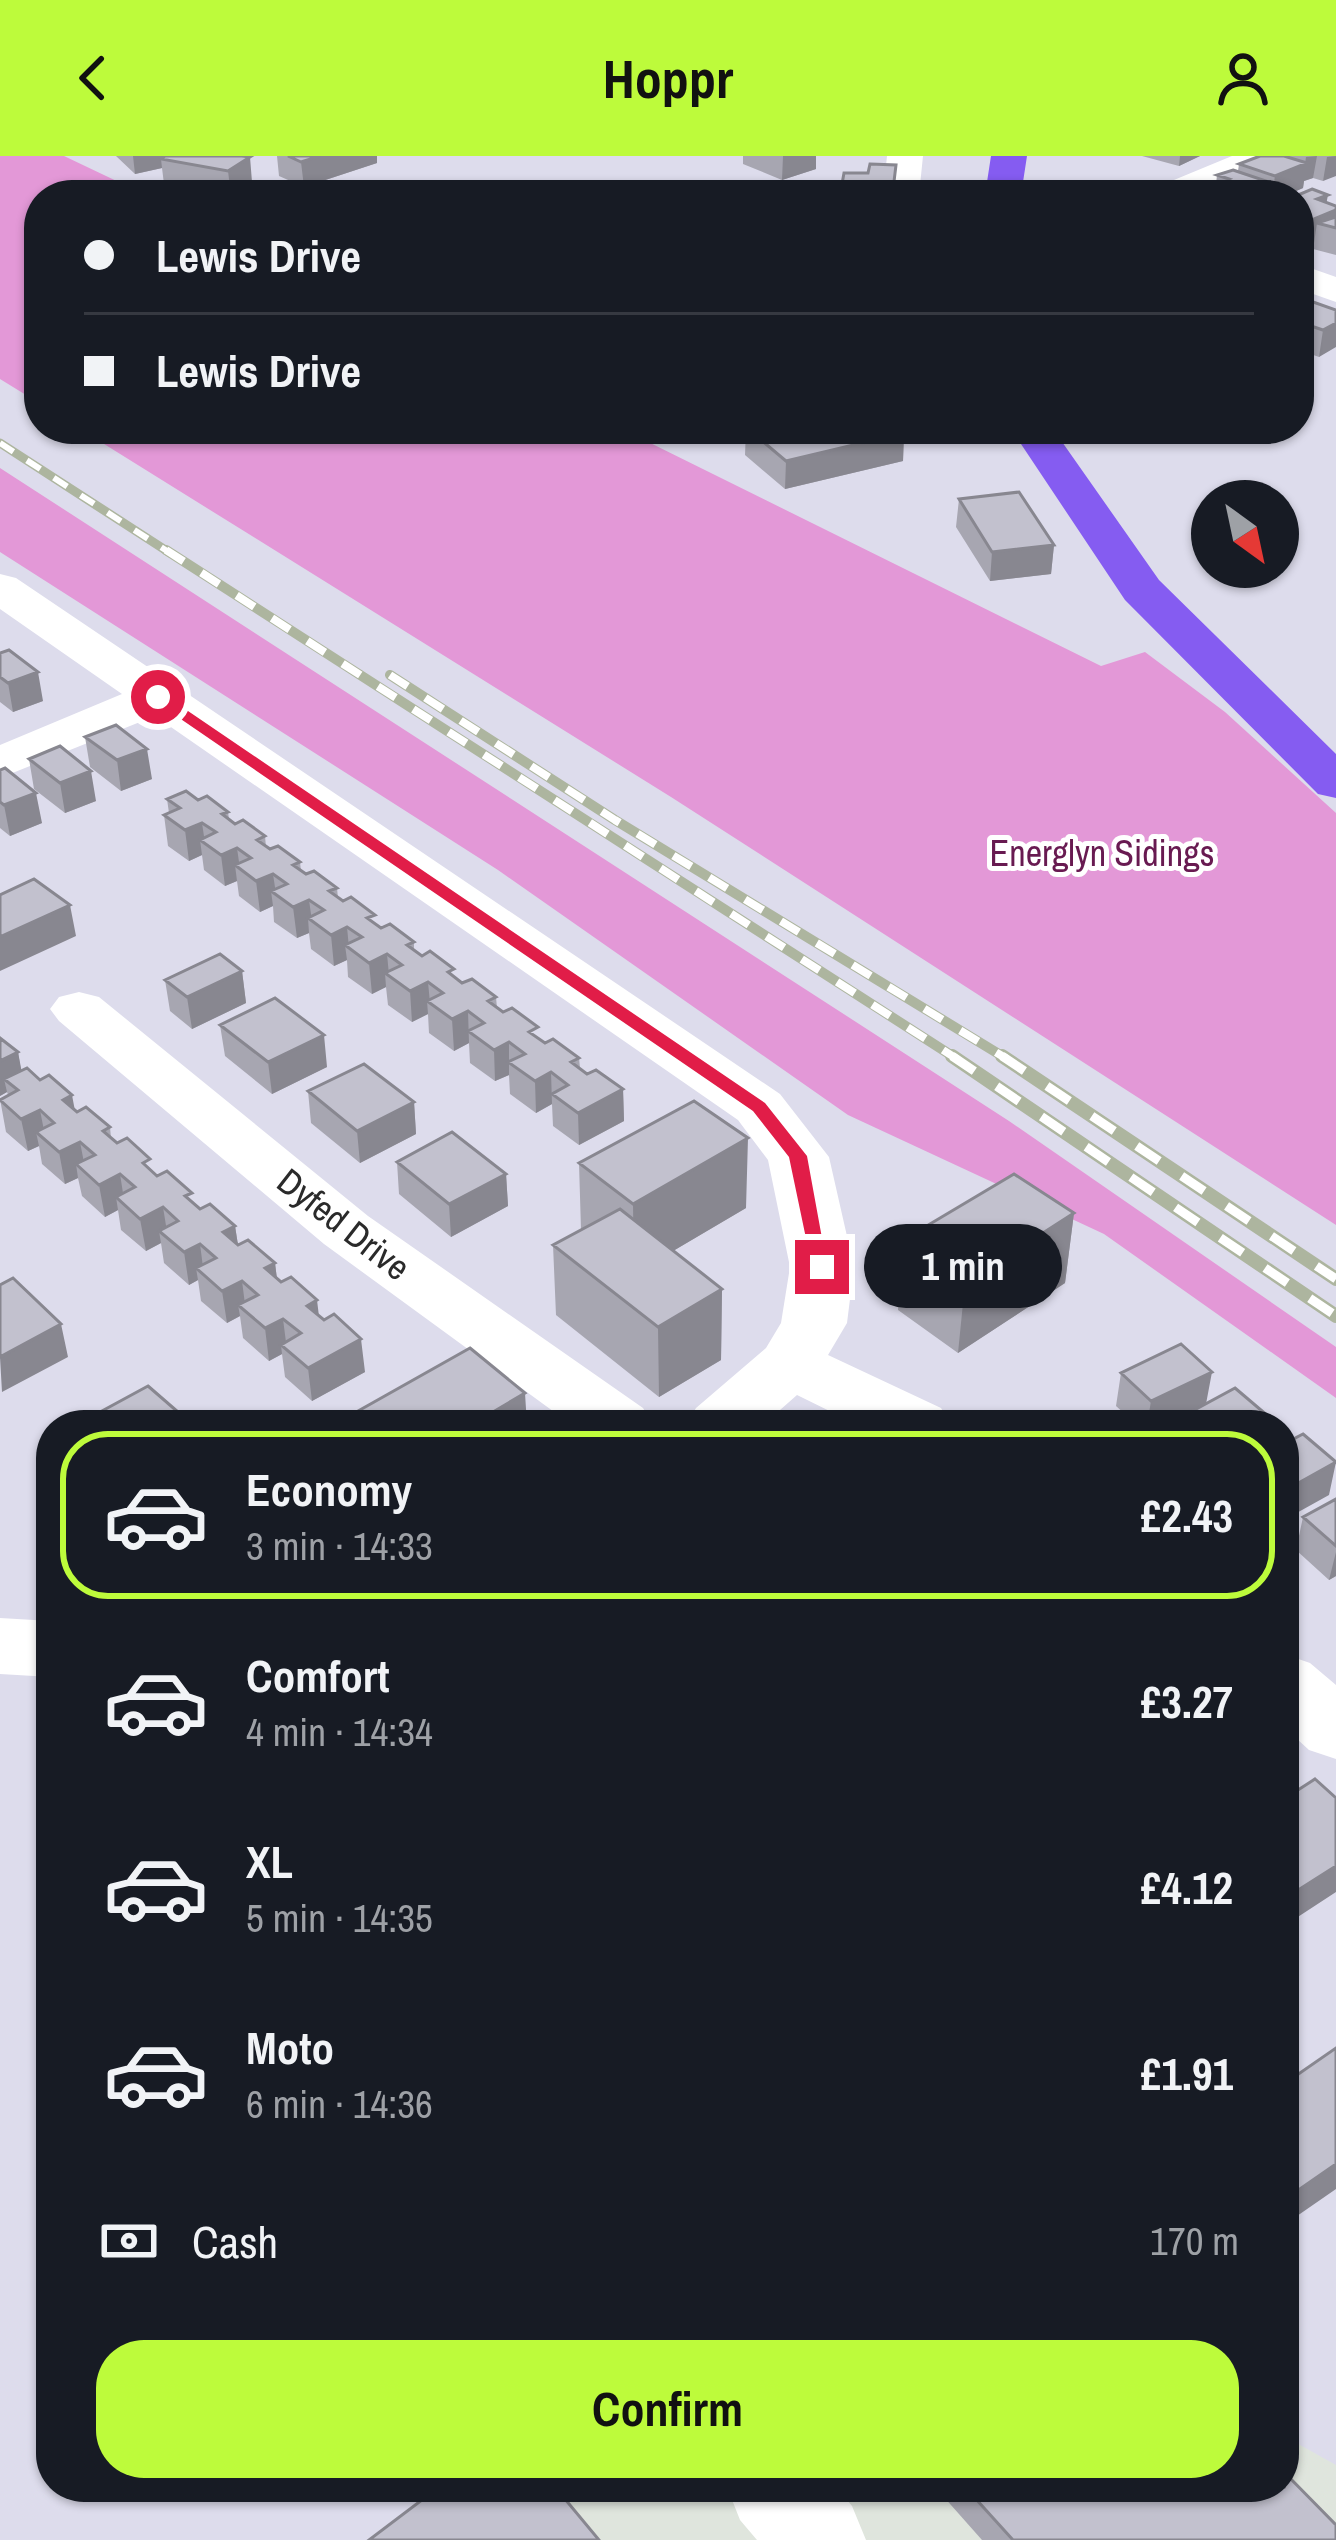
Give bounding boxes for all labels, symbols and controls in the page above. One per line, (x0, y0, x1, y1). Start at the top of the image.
text: Hoppr (603, 42, 733, 115)
icon: back (60, 45, 126, 111)
icon: person (1210, 45, 1276, 111)
text: Lewis Drive (156, 225, 361, 286)
text: Lewis Drive (156, 340, 361, 401)
north arrow (1191, 480, 1299, 588)
map controls (1191, 480, 1299, 588)
route start (131, 670, 185, 724)
park label: Energlyn Sidings (990, 829, 1214, 877)
street label: Dyfed Drive (268, 1157, 420, 1291)
callout: 1 min (864, 1225, 1062, 1309)
route end (795, 1240, 849, 1294)
text: 1 min (921, 1240, 1005, 1292)
text: Economy (246, 1459, 412, 1520)
icon: car (102, 1461, 210, 1569)
text: £2.43 (1141, 1485, 1233, 1546)
text: 3 min · 14:33 (246, 1520, 433, 1572)
text: Comfort (246, 1645, 389, 1706)
icon: car (102, 1647, 210, 1755)
text: £3.27 (1141, 1671, 1233, 1732)
text: 4 min · 14:34 (246, 1706, 433, 1758)
text: XL (246, 1831, 293, 1892)
icon: car (102, 1833, 210, 1941)
text: £4.12 (1141, 1857, 1233, 1918)
text: 5 min · 14:35 (246, 1892, 433, 1944)
text: Moto (246, 2017, 334, 2078)
icon: car (102, 2019, 210, 2127)
text: £1.91 (1141, 2043, 1233, 2104)
text: 6 min · 14:36 (246, 2078, 433, 2130)
icon: cash (96, 2208, 162, 2274)
text: Cash (192, 2211, 278, 2272)
text: 170 m (1150, 2215, 1239, 2267)
button: Confirm (96, 2340, 1239, 2478)

